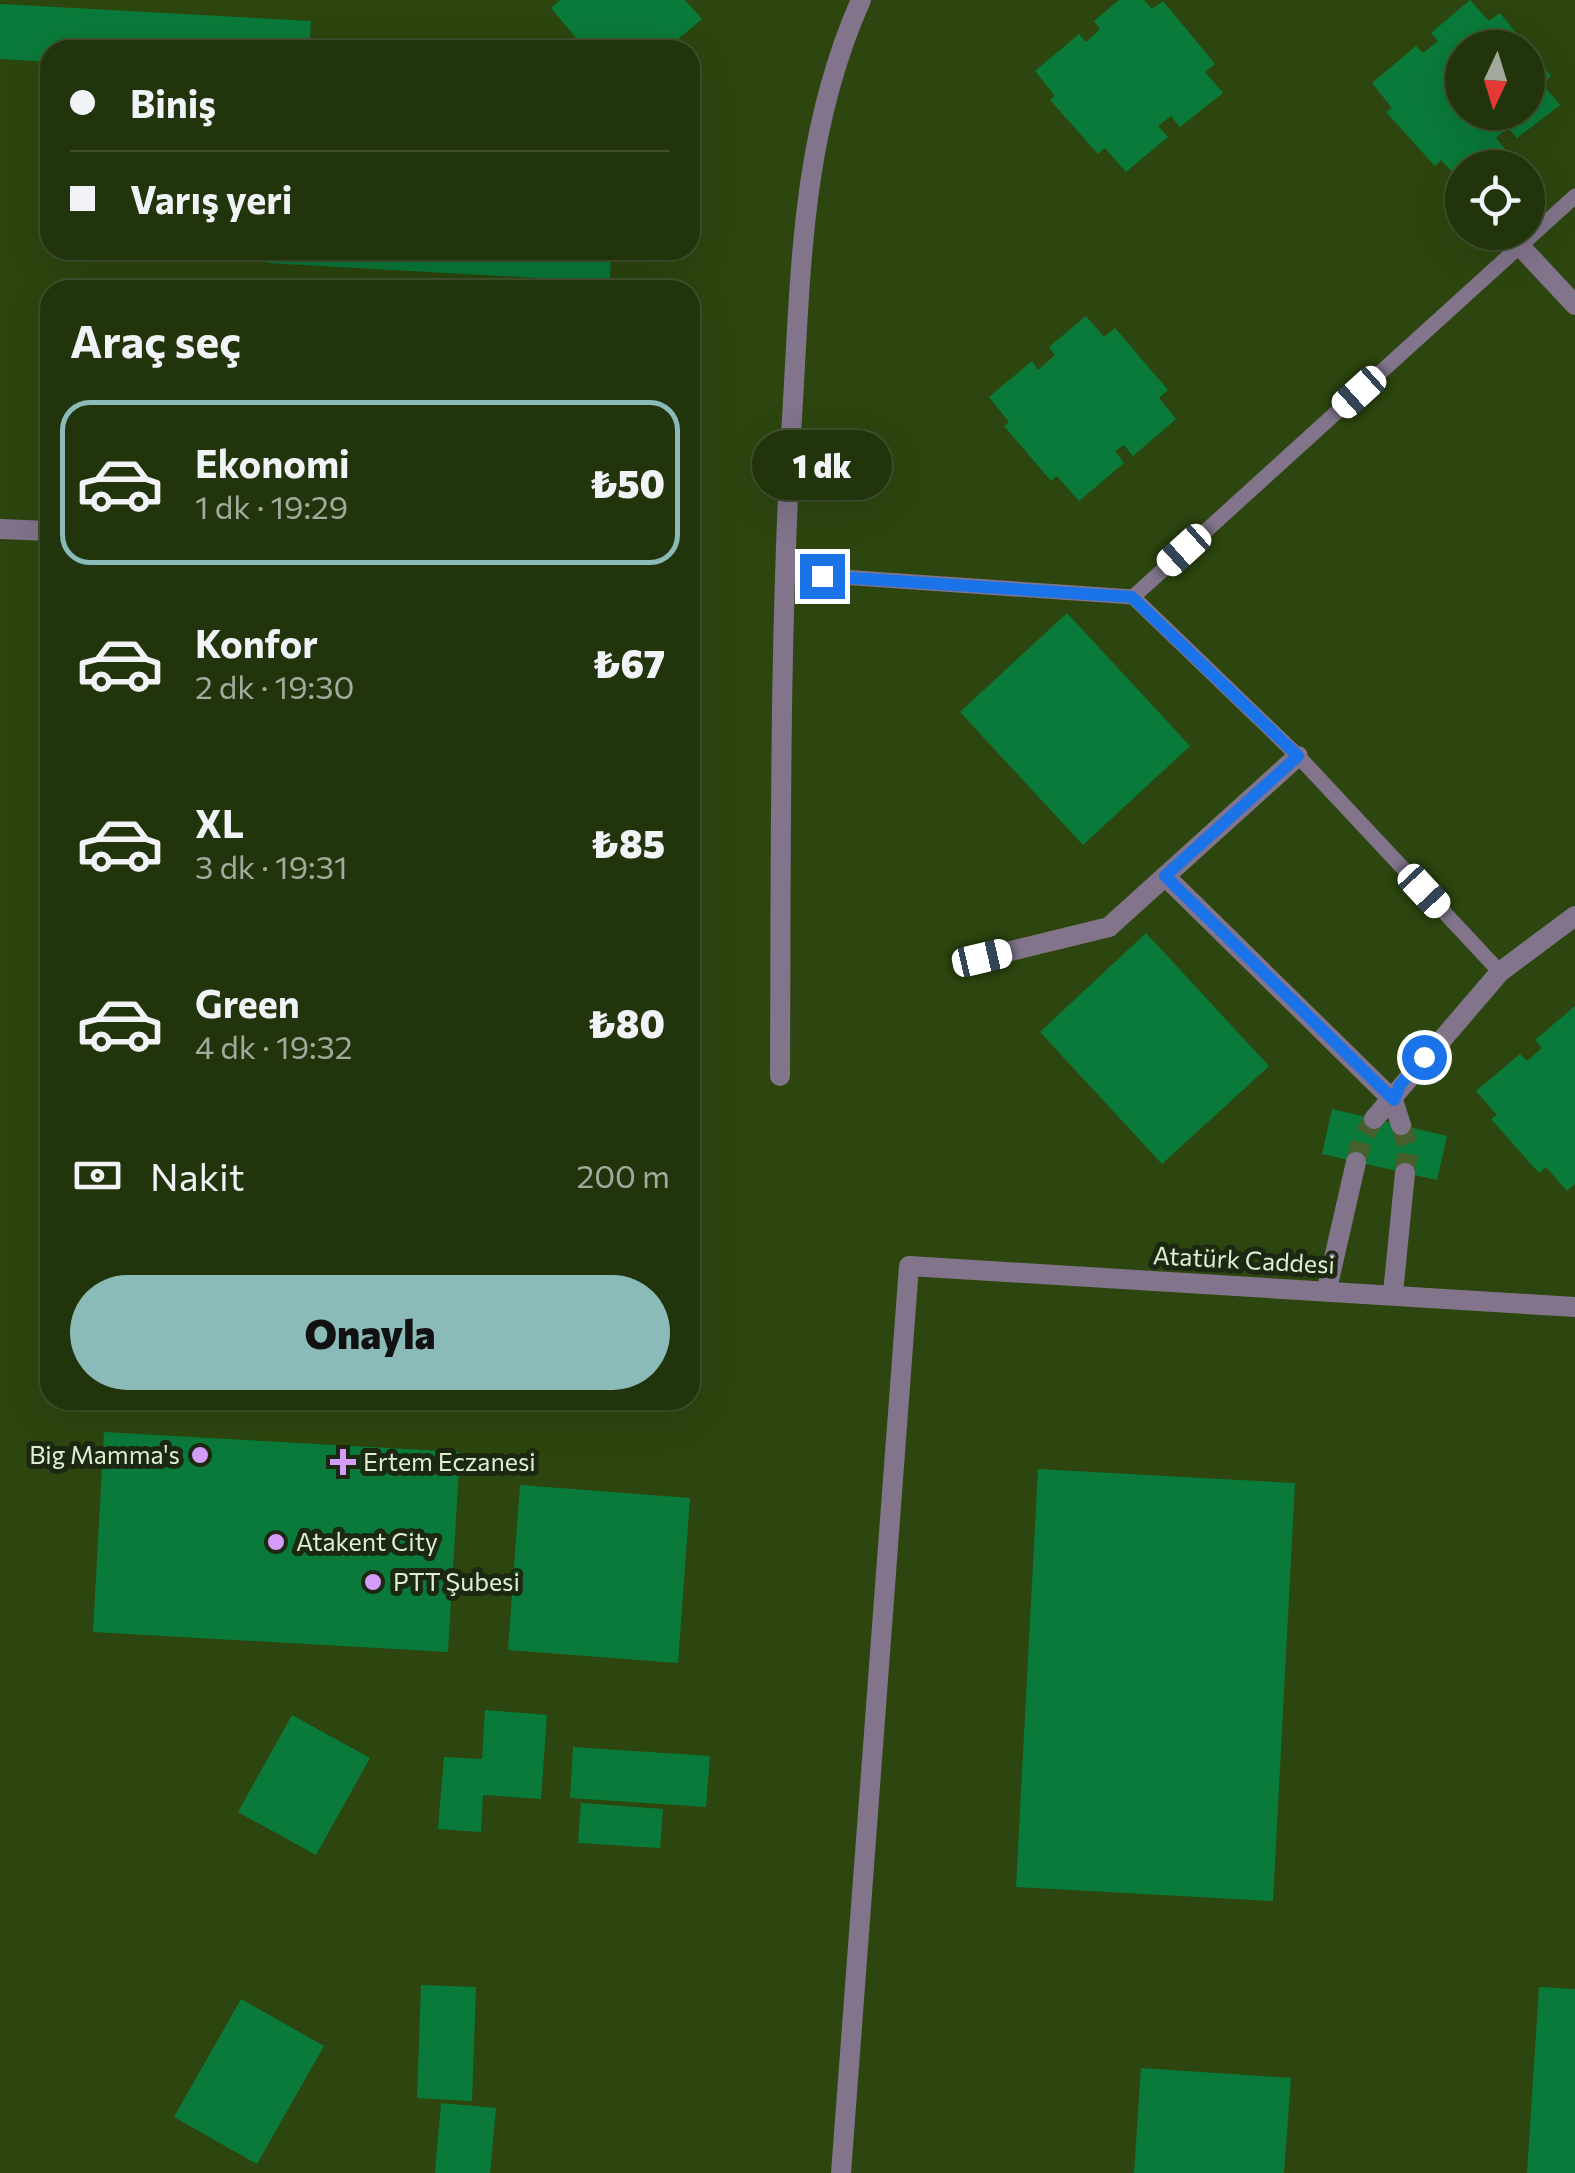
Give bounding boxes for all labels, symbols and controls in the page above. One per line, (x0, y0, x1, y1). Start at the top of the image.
north arrow (1445, 30, 1545, 130)
map controls (1445, 30, 1545, 250)
text: Biniş (130, 79, 216, 126)
button: locate (1445, 150, 1545, 250)
text: Varış yeri (130, 175, 292, 222)
text: Araç seç (70, 312, 241, 367)
car (1327, 361, 1391, 423)
callout: 1 dk (752, 431, 892, 501)
icon: car (75, 438, 165, 528)
text: Ekonomi (195, 439, 350, 486)
text: 1 dk (793, 445, 851, 485)
text: ₺50 (590, 459, 665, 506)
text: 1 dk · 19:29 (195, 486, 348, 526)
car (1152, 519, 1216, 581)
route end (800, 554, 845, 599)
icon: car (75, 618, 165, 708)
text: Konfor (195, 619, 318, 666)
text: ₺67 (592, 639, 665, 686)
text: 2 dk · 19:30 (195, 666, 354, 706)
icon: car (75, 798, 165, 888)
text: XL (195, 799, 244, 846)
text: ₺85 (591, 819, 665, 866)
text: 3 dk · 19:31 (195, 846, 348, 886)
car (1393, 859, 1455, 923)
car (949, 937, 1015, 979)
icon: car (75, 978, 165, 1068)
text: Green (195, 979, 300, 1026)
text: ₺80 (588, 999, 665, 1046)
text: 4 dk · 19:32 (195, 1026, 353, 1066)
route start (1402, 1035, 1447, 1080)
icon: cash (70, 1148, 125, 1203)
text: Nakit (150, 1152, 244, 1199)
text: 200 m (577, 1155, 670, 1195)
street label: Atatürk Caddesi (1152, 1239, 1336, 1279)
button: Onayla (70, 1275, 670, 1390)
place label: Big Mamma's (29, 1439, 180, 1469)
marker: Big Mamma's (189, 1444, 211, 1466)
place label: Ertem Eczanesi (363, 1446, 536, 1476)
marker: Ertem Eczanesi (332, 1451, 354, 1473)
place label: Atakent City (296, 1526, 438, 1556)
marker: Atakent City (265, 1531, 287, 1553)
place label: PTT Şubesi (393, 1566, 520, 1596)
marker: PTT Şubesi (362, 1571, 384, 1593)

